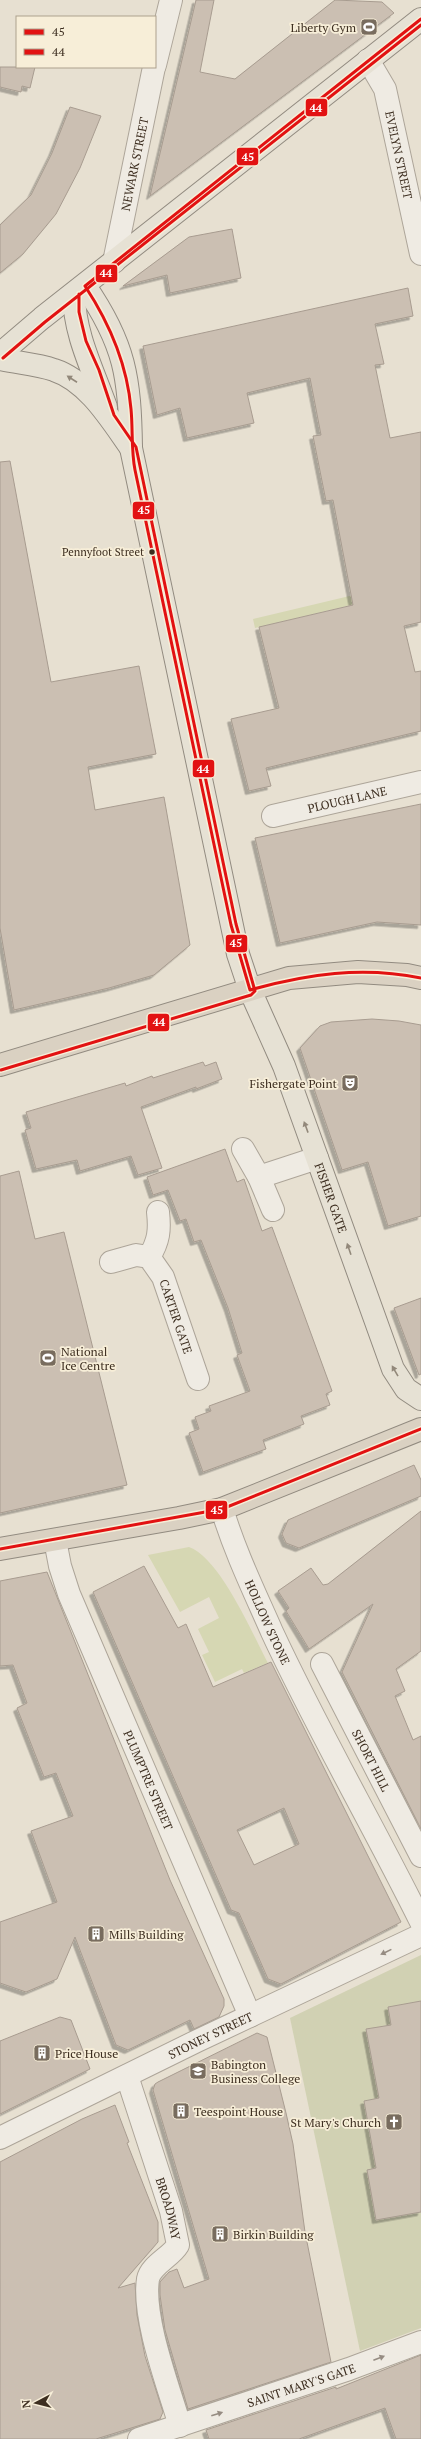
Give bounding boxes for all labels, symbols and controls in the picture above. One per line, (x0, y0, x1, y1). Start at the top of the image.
legend (16, 16, 156, 68)
sports icon: Liberty Gym (359, 17, 379, 37)
place label: Liberty Gym (291, 20, 357, 35)
text: 45 (52, 24, 65, 39)
text: 44 (52, 44, 65, 59)
line badge: 44 (305, 98, 328, 117)
text: 44 (310, 101, 323, 115)
street label: EVELYN STREET (382, 109, 416, 201)
street label: NEWARK STREET (117, 115, 151, 212)
line badge: 45 (236, 147, 259, 166)
text: 45 (242, 150, 254, 164)
line badge: 44 (95, 264, 118, 283)
text: 44 (100, 266, 113, 280)
one-way arrow (67, 375, 77, 383)
line badge: 45 (132, 501, 155, 520)
text: 45 (138, 503, 150, 517)
place label: Pennyfoot Street (62, 545, 144, 559)
marker: Pennyfoot Street (147, 547, 157, 557)
line badge: 44 (192, 759, 215, 778)
text: 44 (197, 762, 210, 776)
street label: PLOUGH LANE (306, 783, 388, 815)
line badge: 45 (225, 934, 248, 953)
text: 45 (230, 936, 242, 950)
line badge: 44 (147, 1013, 170, 1032)
text: 44 (153, 1015, 166, 1029)
theatre icon: Fishergate Point (340, 1073, 360, 1093)
place label: Fishergate Point (250, 1076, 338, 1091)
one-way arrow (302, 1120, 308, 1132)
street label: FISHER GATE (312, 1160, 351, 1235)
one-way arrow (346, 1243, 352, 1255)
street label: CARTER GATE (157, 1277, 196, 1355)
place label: National Ice Centre (61, 1344, 115, 1373)
sports icon: National Ice Centre (38, 1348, 58, 1368)
one-way arrow (391, 1365, 398, 1377)
line badge: 45 (205, 1500, 228, 1520)
text: 45 (211, 1503, 223, 1517)
street label: HOLLOW STONE (242, 1577, 294, 1667)
street label: SHORT HILL (349, 1726, 394, 1794)
street label: PLUMPTRE STREET (121, 1727, 177, 1833)
building icon: Mills Building (86, 1924, 106, 1944)
place label: Mills Building (109, 1927, 184, 1942)
one-way arrow (380, 1949, 392, 1955)
street label: STONEY STREET (165, 2008, 255, 2062)
building icon: Price House (32, 2043, 52, 2063)
place label: Price House (55, 2046, 118, 2061)
place label: Babington Business College (211, 2057, 300, 2086)
school or university icon: Babington Business College (188, 2061, 208, 2081)
building icon: Teespoint House (171, 2101, 191, 2121)
place label: Teespoint House (194, 2104, 283, 2119)
church icon: St Mary's Church (384, 2112, 404, 2132)
place label: St Mary's Church (291, 2115, 381, 2130)
street label: BROADWAY (153, 2175, 184, 2241)
building icon: Birkin Building (210, 2224, 230, 2244)
place label: Birkin Building (233, 2227, 314, 2242)
one-way arrow (374, 2354, 386, 2360)
street label: SAINT MARY'S GATE (245, 2360, 358, 2410)
north arrow (16, 2383, 56, 2423)
text: N (19, 2399, 34, 2409)
one-way arrow (211, 2411, 223, 2417)

